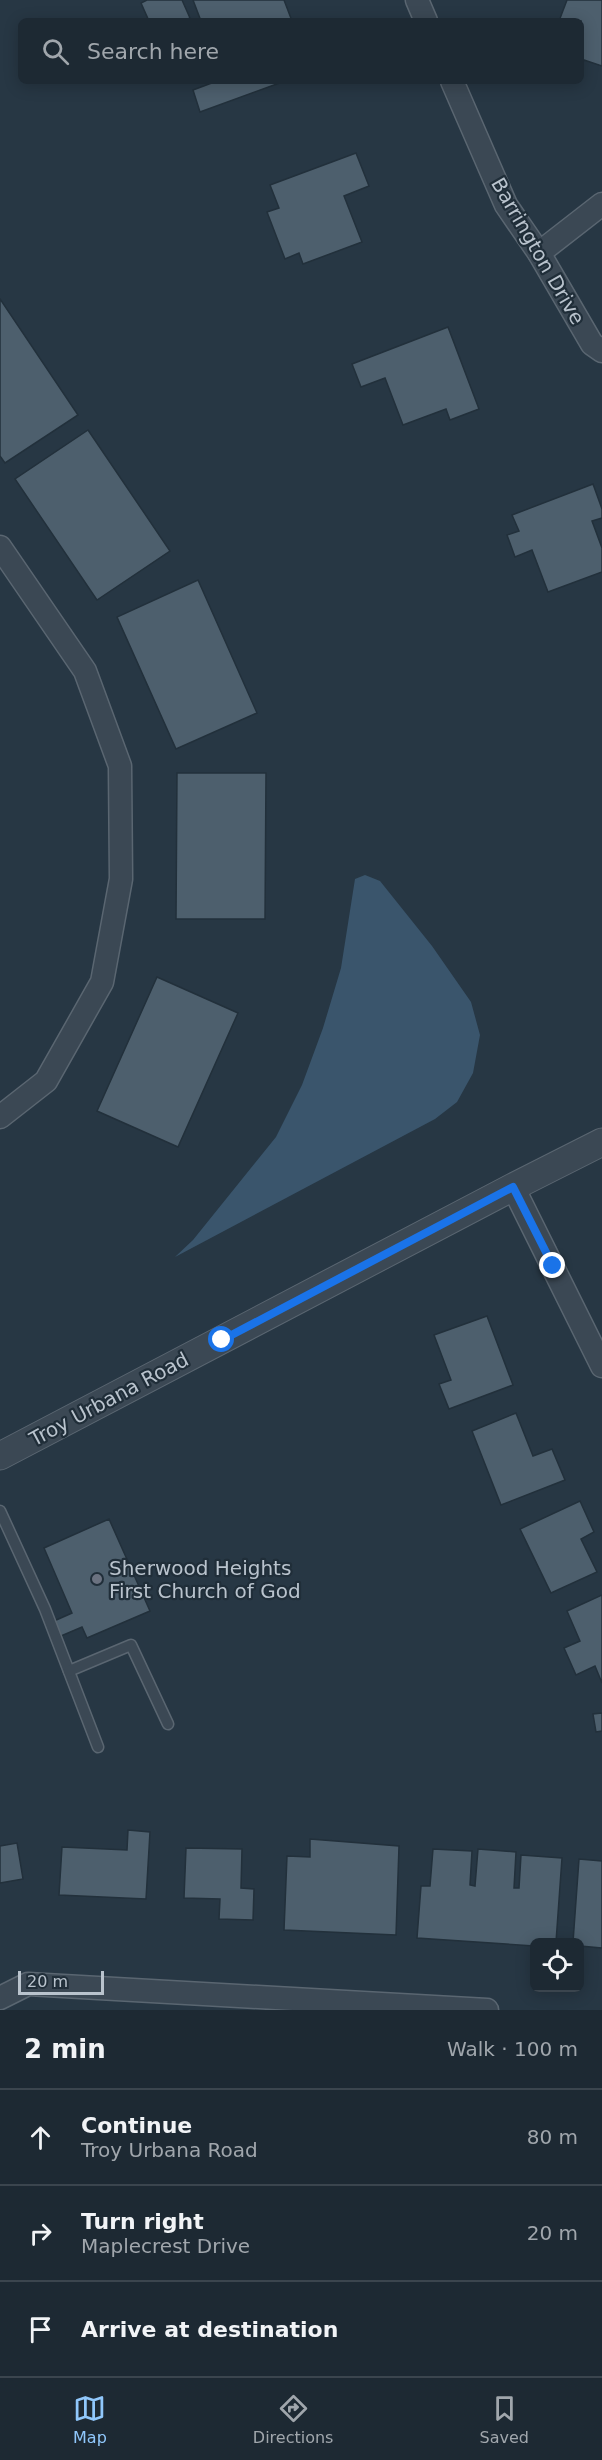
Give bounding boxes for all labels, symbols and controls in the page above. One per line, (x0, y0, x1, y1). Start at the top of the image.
search box (18, 18, 584, 84)
icon: search (39, 35, 72, 68)
text: Search here (87, 39, 219, 64)
street label: Barrington Drive (486, 173, 590, 329)
route end (539, 1252, 565, 1278)
route start (208, 1326, 234, 1352)
street label: Troy Urbana Road (24, 1347, 193, 1452)
place label: Sherwood Heights First Church of God (109, 1556, 301, 1603)
marker: Sherwood Heights First Church of God (90, 1572, 104, 1586)
map controls (530, 1938, 584, 1992)
button: locate (530, 1938, 584, 1992)
scale bar (18, 1968, 104, 1996)
text: 20 m (27, 1972, 68, 1991)
text: 2 min (24, 2034, 106, 2064)
text: Walk · 100 m (447, 2037, 578, 2061)
text: Continue (81, 2113, 192, 2138)
icon: ahead (24, 2121, 57, 2154)
text: 80 m (527, 2125, 578, 2149)
text: Troy Urbana Road (81, 2138, 258, 2162)
text: Turn right (81, 2209, 204, 2234)
icon: right (24, 2217, 57, 2250)
text: 20 m (527, 2221, 578, 2245)
text: Maplecrest Drive (81, 2234, 250, 2258)
icon: arrive (24, 2313, 57, 2346)
text: Arrive at destination (81, 2317, 338, 2342)
tab: Map (73, 2392, 107, 2447)
tab: Directions (253, 2392, 333, 2447)
tab: Saved (480, 2392, 529, 2447)

